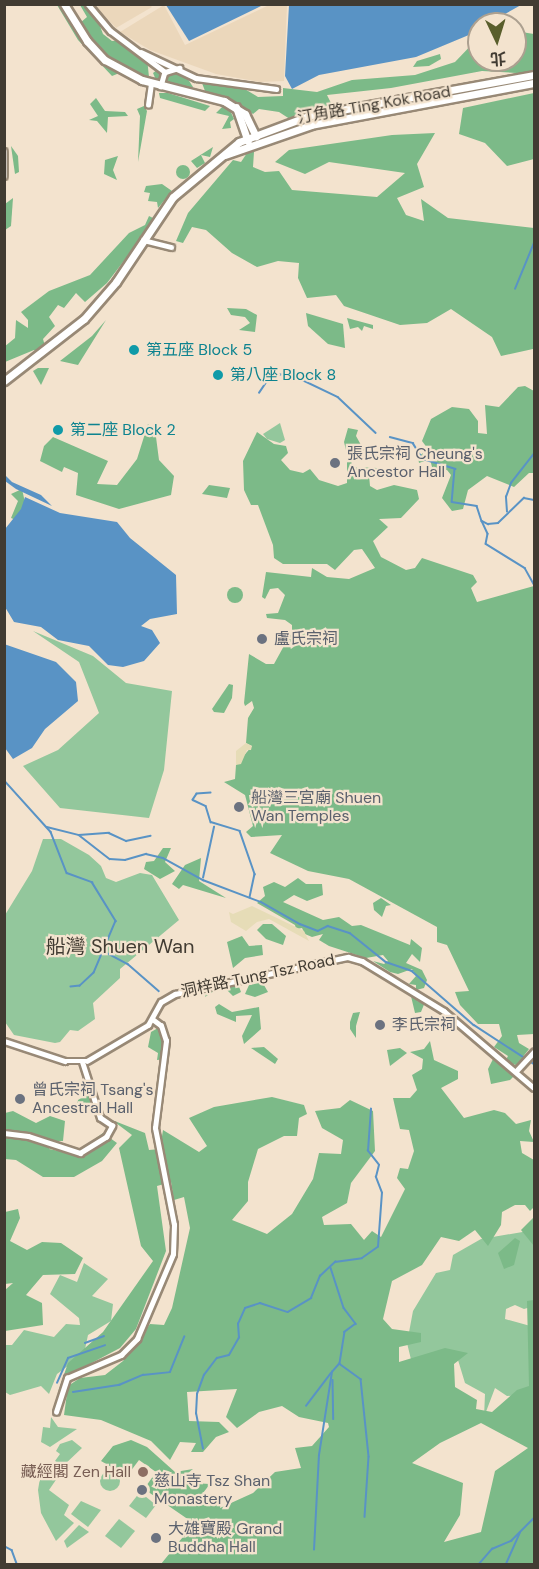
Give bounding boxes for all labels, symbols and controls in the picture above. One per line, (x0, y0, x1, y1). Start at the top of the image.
north arrow (467, 12, 527, 72)
text: 北 (489, 47, 507, 69)
street label: 汀角路 Ting Kok Road (296, 82, 452, 128)
place label: 第五座 Block 5 (146, 340, 252, 360)
marker: 第五座 Block 5 (127, 343, 141, 357)
place label: 第八座 Block 8 (230, 365, 336, 385)
marker: 第八座 Block 8 (211, 368, 225, 382)
place label: 第二座 Block 2 (70, 420, 176, 440)
marker: 第二座 Block 2 (51, 423, 65, 437)
place label: 張氏宗祠 Cheung's Ancestor Hall (347, 444, 483, 482)
marker: 張氏宗祠 Cheung's Ancestor Hall (328, 456, 342, 470)
place label: 盧氏宗祠 (274, 629, 338, 649)
marker: 盧氏宗祠 (255, 632, 269, 646)
place label: 船灣三宮廟 Shuen Wan Temples (251, 788, 381, 826)
marker: 船灣三宮廟 Shuen Wan Temples (232, 800, 246, 814)
district label: 船灣 Shuen Wan (46, 934, 194, 958)
street label: 洞梓路 Tung Tsz Road (179, 950, 337, 1002)
place label: 李氏宗祠 (392, 1015, 456, 1035)
marker: 李氏宗祠 (373, 1018, 387, 1032)
place label: 曾氏宗祠 Tsang's Ancestral Hall (32, 1080, 154, 1118)
marker: 曾氏宗祠 Tsang's Ancestral Hall (13, 1092, 27, 1106)
place label: 藏經閣 Zen Hall (21, 1462, 131, 1482)
marker: 藏經閣 Zen Hall (136, 1465, 150, 1479)
place label: 慈山寺 Tsz Shan Monastery (154, 1471, 270, 1509)
marker: 慈山寺 Tsz Shan Monastery (135, 1483, 149, 1497)
place label: 大雄寶殿 Grand Buddha Hall (168, 1519, 282, 1557)
marker: 大雄寶殿 Grand Buddha Hall (149, 1531, 163, 1545)

